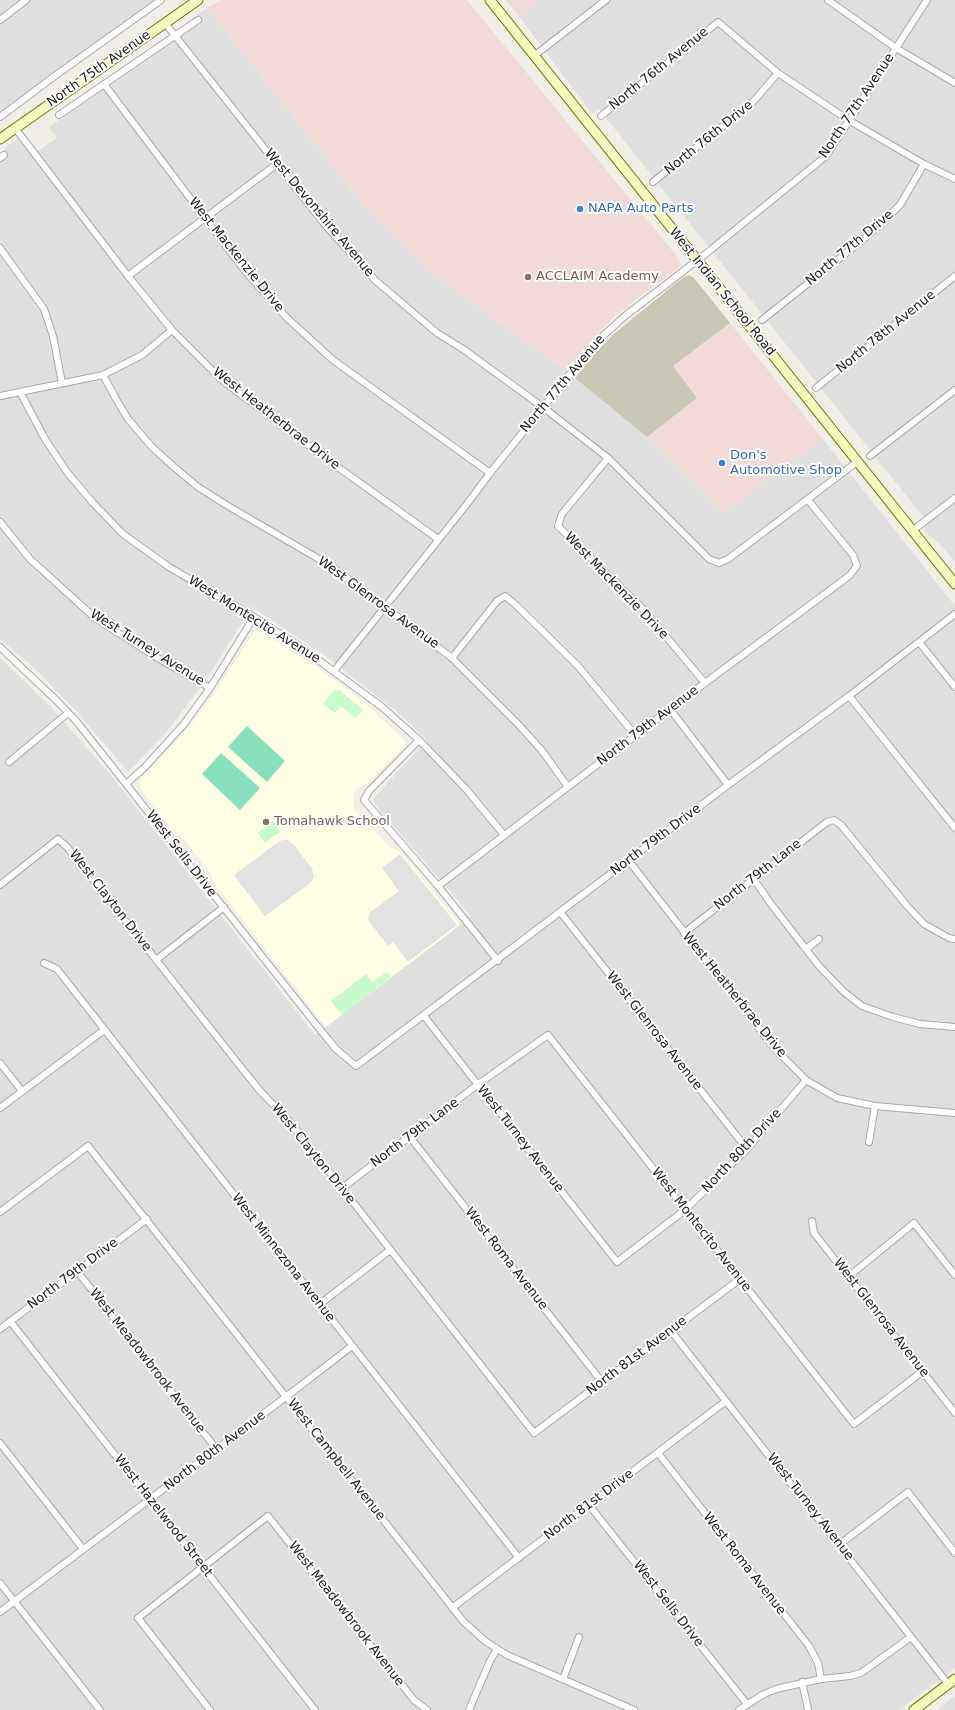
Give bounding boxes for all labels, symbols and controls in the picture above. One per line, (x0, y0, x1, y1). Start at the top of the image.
street label: North 76th Avenue (606, 24, 712, 114)
street label: North 75th Avenue (44, 27, 154, 111)
street label: North 77th Avenue (816, 51, 898, 161)
street label: North 76th Drive (662, 98, 756, 178)
street label: West Devonshire Avenue (261, 146, 377, 280)
street label: West Mackenzie Drive (185, 195, 287, 315)
place label: NAPA Auto Parts (588, 201, 693, 217)
marker: NAPA Auto Parts (575, 204, 585, 214)
street label: North 77th Drive (803, 207, 897, 289)
street label: West Indian School Road (666, 225, 778, 359)
place label: ACCLAIM Academy (536, 269, 659, 285)
marker: ACCLAIM Academy (523, 272, 533, 282)
street label: North 78th Avenue (833, 287, 939, 377)
street label: North 77th Avenue (518, 332, 608, 436)
street label: West Heatherbrae Drive (209, 365, 343, 473)
place label: Don's Automotive Shop (730, 448, 842, 479)
marker: Don's Automotive Shop (717, 458, 727, 468)
street label: West Mackenzie Drive (561, 529, 671, 643)
street label: West Glenrosa Avenue (314, 554, 442, 652)
street label: West Montecito Avenue (185, 573, 323, 667)
street label: West Turney Avenue (87, 606, 207, 690)
street label: North 79th Avenue (594, 683, 702, 769)
street label: North 79th Drive (608, 801, 704, 879)
street label: West Sells Drive (142, 808, 220, 900)
place label: Tomahawk School (274, 814, 390, 830)
marker: Tomahawk School (261, 817, 271, 827)
street label: North 79th Lane (711, 836, 805, 914)
street label: West Clayton Drive (66, 847, 154, 955)
street label: West Heatherbrae Drive (679, 929, 789, 1061)
street label: West Glenrosa Avenue (603, 969, 705, 1093)
street label: West Turney Avenue (473, 1082, 567, 1196)
street label: North 79th Lane (368, 1095, 462, 1171)
street label: West Clayton Drive (268, 1101, 358, 1207)
street label: North 80th Drive (699, 1106, 785, 1196)
street label: West Montecito Avenue (648, 1165, 754, 1295)
street label: West Minnezona Avenue (228, 1191, 338, 1325)
street label: West Roma Avenue (461, 1205, 551, 1313)
street label: North 79th Drive (25, 1235, 121, 1313)
street label: West Glenrosa Avenue (830, 1256, 932, 1380)
street label: West Meadowbrook Avenue (86, 1286, 208, 1436)
street label: North 81st Avenue (584, 1313, 690, 1399)
street label: West Campbell Avenue (284, 1396, 388, 1524)
street label: North 80th Avenue (161, 1408, 269, 1494)
street label: West Turney Avenue (763, 1450, 857, 1564)
street label: West Hazelwood Street (110, 1452, 216, 1580)
street label: North 81st Drive (541, 1466, 637, 1544)
street label: West Roma Avenue (699, 1510, 789, 1618)
street label: West Meadowbrook Avenue (285, 1539, 407, 1689)
street label: West Sells Drive (629, 1558, 707, 1650)

